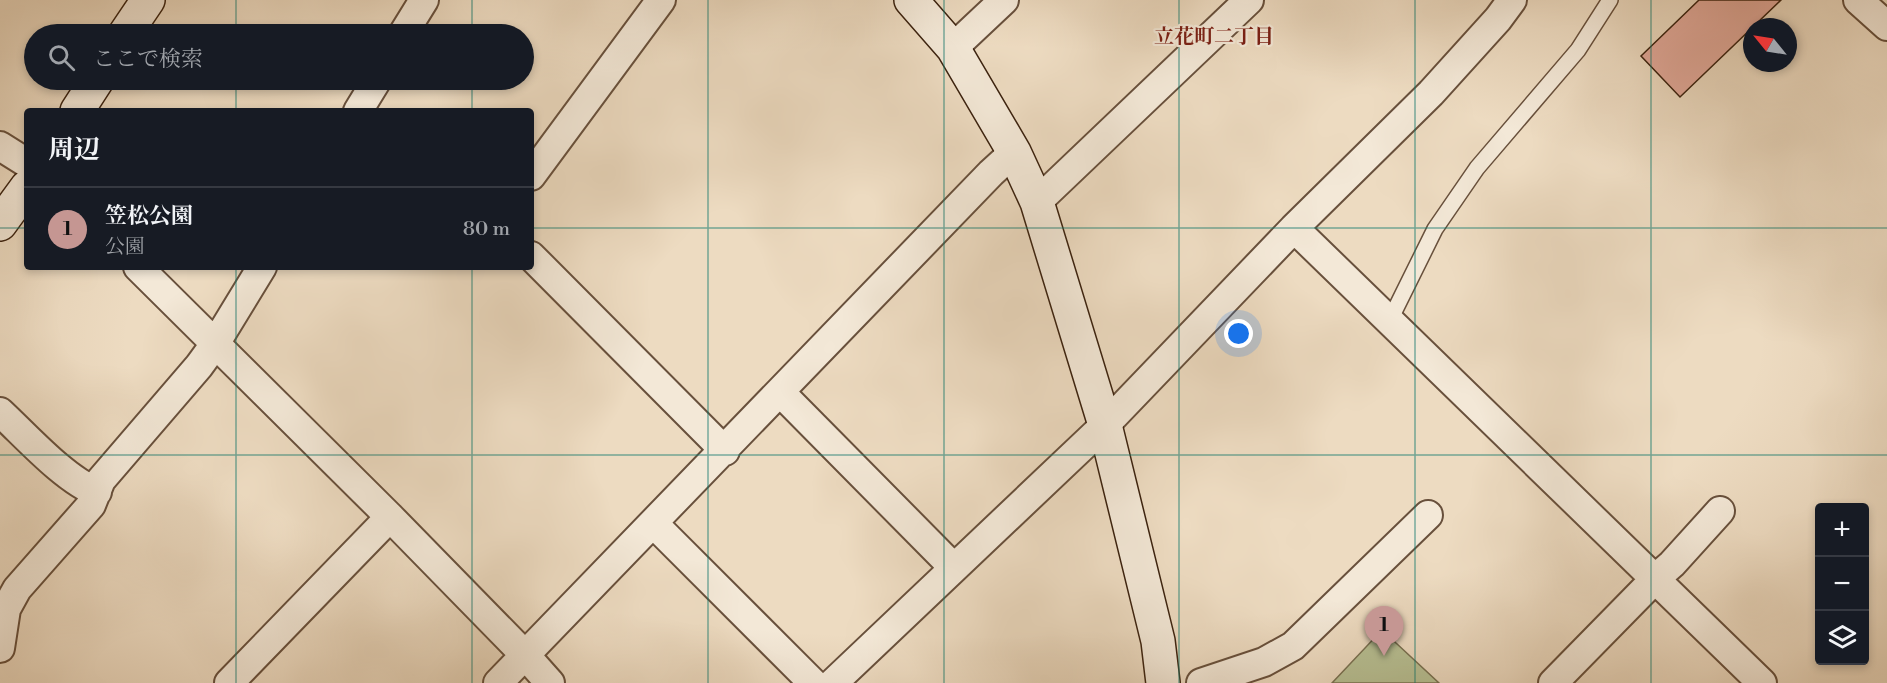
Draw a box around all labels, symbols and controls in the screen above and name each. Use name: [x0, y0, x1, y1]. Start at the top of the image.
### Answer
north arrow: [1743, 18, 1797, 72]
search box: [24, 24, 534, 90]
district label: 立花町二丁目: [1154, 25, 1274, 50]
icon: search: [45, 41, 78, 74]
text: ここで検索: [93, 46, 203, 73]
text: 周辺: [48, 134, 100, 166]
text: 笠松公園: [105, 203, 193, 230]
text: 1: [63, 217, 72, 242]
text: 80 m: [463, 217, 510, 242]
text: 公園: [105, 235, 145, 260]
your location: [1224, 319, 1253, 348]
map controls: [1815, 503, 1869, 665]
button: +: [1815, 503, 1869, 557]
button: −: [1815, 557, 1869, 611]
pin: 1: [1364, 606, 1404, 656]
button: layers: [1815, 611, 1869, 665]

